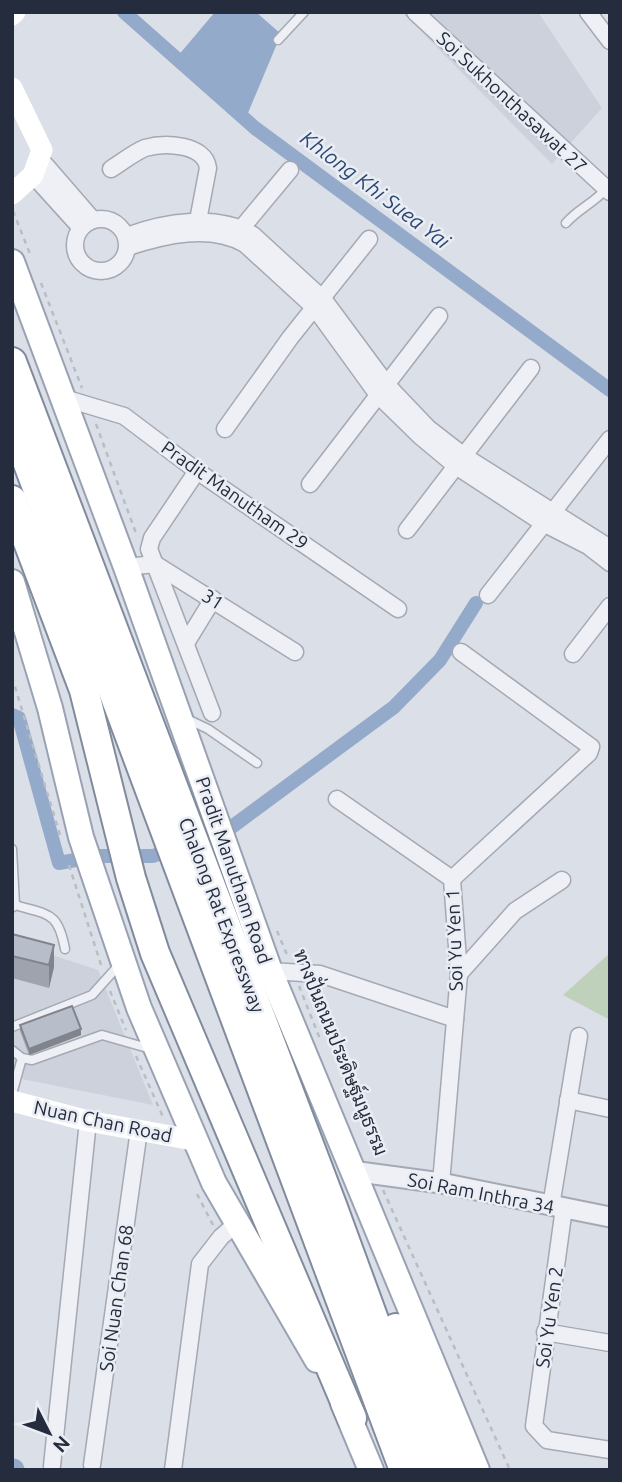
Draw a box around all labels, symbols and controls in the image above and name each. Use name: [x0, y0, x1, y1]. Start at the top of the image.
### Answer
street label: Soi Sukhonthasawat 27: [432, 27, 592, 177]
water label: Khlong Khi Suea Yai: [296, 125, 455, 253]
street label: Pradit Manutham 29: [157, 436, 313, 554]
street label: 31: [198, 584, 228, 614]
street label: Pradit Manutham Road: [192, 774, 276, 966]
street label: Chalong Rat Expressway: [175, 814, 269, 1016]
street label: Soi Yu Yen 1: [441, 888, 467, 992]
street label: ทางปั่นถนนประดิษฐ์มนูธรรม: [287, 944, 397, 1159]
street label: Nuan Chan Road: [32, 1096, 174, 1146]
street label: Soi Ram Inthra 34: [406, 1168, 556, 1218]
street label: Soi Nuan Chan 68: [95, 1223, 137, 1373]
street label: Soi Yu Yen 2: [531, 1265, 567, 1369]
north arrow: [14, 1398, 84, 1468]
text: N: [49, 1432, 75, 1457]

